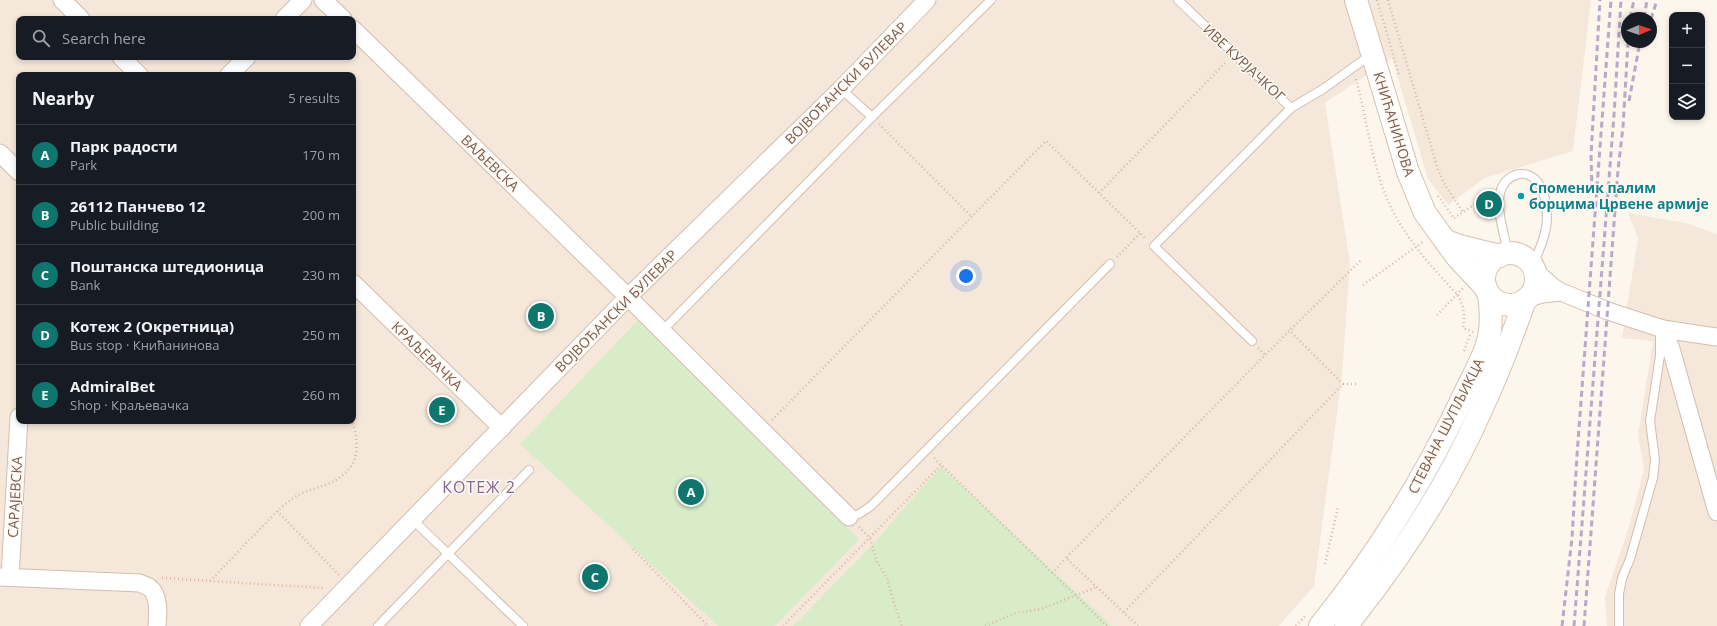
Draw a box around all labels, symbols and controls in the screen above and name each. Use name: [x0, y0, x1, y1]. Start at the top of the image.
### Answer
north arrow: [1621, 12, 1657, 48]
map controls: [1669, 12, 1705, 120]
button: +: [1669, 12, 1705, 48]
search box: [16, 16, 356, 60]
street label: ВОЈВОЂАНСКИ БУЛЕВАР: [780, 17, 911, 148]
street label: ИВЕ КУРЈАЧКОГ: [1199, 20, 1289, 106]
icon: search: [30, 27, 52, 49]
text: Search here: [62, 28, 146, 48]
button: −: [1669, 48, 1705, 84]
street label: КНИЋАНИНОВА: [1370, 69, 1419, 179]
button: layers: [1669, 84, 1705, 120]
text: Nearby: [32, 87, 94, 110]
text: 5 results: [288, 89, 340, 107]
street label: ВАЉЕВСКА: [457, 130, 524, 195]
text: Парк радости: [70, 136, 178, 156]
text: A: [41, 146, 49, 164]
text: 170 m: [302, 146, 340, 164]
text: Park: [70, 156, 97, 174]
place label: Споменик палим борцима Црвене армије: [1529, 178, 1709, 213]
pin: D: [1476, 189, 1502, 219]
marker: Споменик палим борцима Црвене армије: [1516, 191, 1526, 201]
text: 26112 Панчево 12: [70, 196, 205, 216]
text: B: [41, 206, 49, 224]
text: 200 m: [302, 206, 340, 224]
text: Public building: [70, 216, 159, 234]
street label: ВОЈВОЂАНСКИ БУЛЕВАР: [550, 245, 681, 376]
text: Поштанска штедионица: [70, 256, 264, 276]
text: C: [41, 266, 49, 284]
text: 230 m: [302, 266, 340, 284]
your location: [956, 266, 976, 286]
text: Bank: [70, 276, 100, 294]
pin: B: [528, 301, 554, 331]
text: Котеж 2 (Окретница): [70, 316, 234, 336]
street label: КРАЉЕВАЧКА: [388, 317, 467, 394]
text: D: [40, 326, 50, 344]
text: 250 m: [302, 326, 340, 344]
text: Bus stop · Книћанинова: [70, 336, 220, 354]
street label: СТЕВАНА ШУПЉИКЦА: [1403, 355, 1488, 497]
text: AdmiralBet: [70, 376, 155, 396]
text: E: [41, 386, 49, 404]
text: 260 m: [302, 386, 340, 404]
pin: E: [429, 395, 455, 425]
text: Shop · Краљевачка: [70, 396, 189, 414]
street label: САРАЈЕВСКА: [3, 456, 26, 538]
district label: КОТЕЖ 2: [442, 476, 516, 498]
pin: A: [678, 477, 704, 507]
pin: C: [582, 562, 608, 592]

